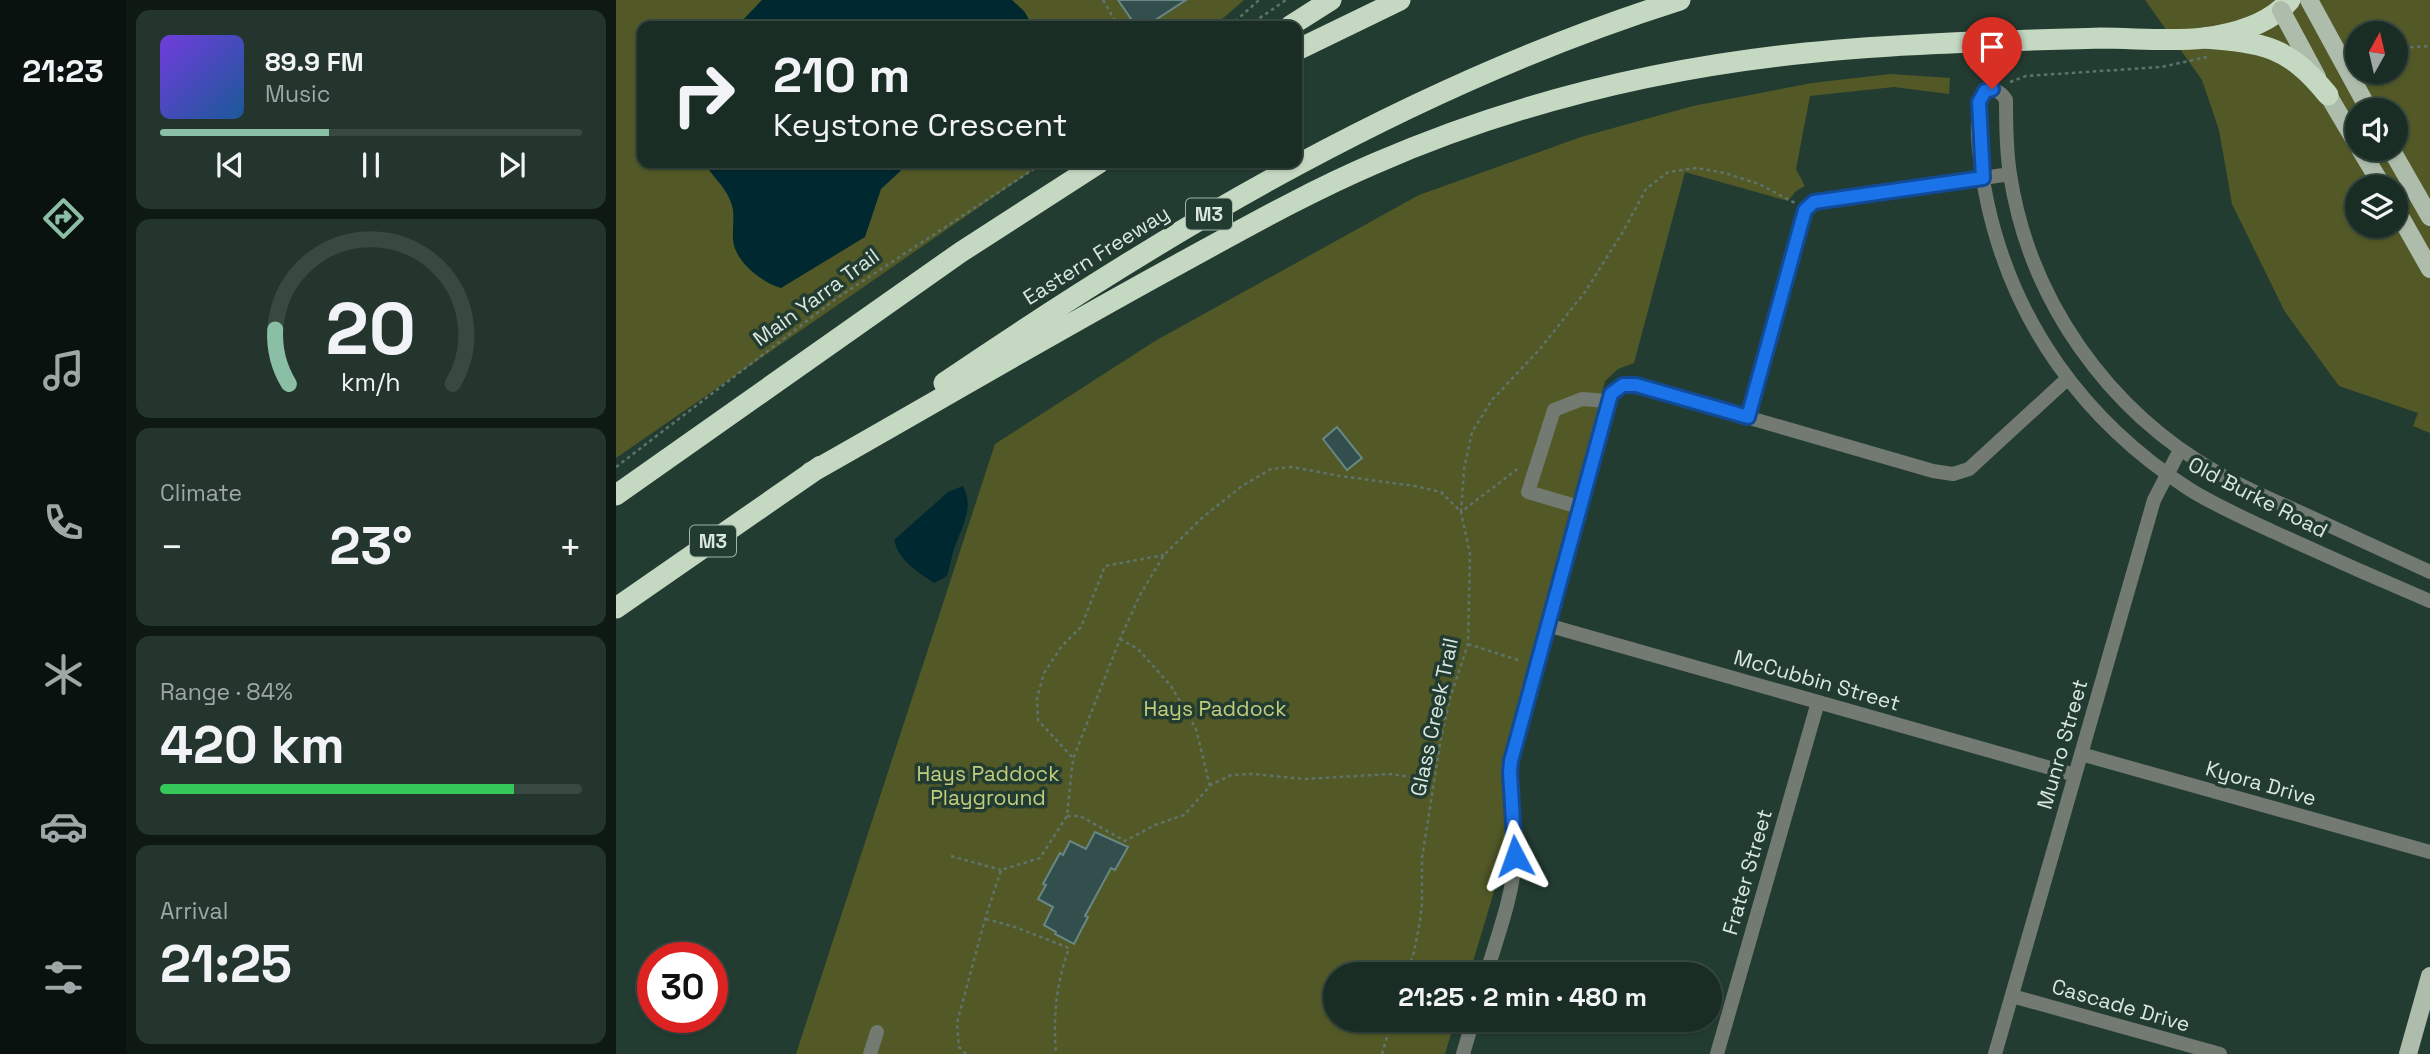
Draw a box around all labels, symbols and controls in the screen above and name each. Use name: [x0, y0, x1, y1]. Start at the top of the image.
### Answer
pin: [1962, 17, 2022, 89]
north arrow: [2345, 21, 2408, 84]
map controls: [2345, 21, 2408, 238]
icon: arrive: [1973, 28, 2011, 66]
text: 210 m: [773, 44, 910, 106]
text: 89.9 FM: [265, 45, 364, 79]
icon: right: [658, 49, 749, 140]
text: 21:23: [22, 51, 104, 91]
text: Music: [265, 79, 330, 109]
button: sound: [2345, 98, 2408, 161]
text: Keystone Crescent: [773, 105, 1067, 145]
icon: previous: [211, 146, 249, 184]
icon: pause: [352, 146, 390, 184]
icon: next: [493, 146, 531, 184]
button: layers: [2345, 175, 2408, 238]
icon: directions: [39, 194, 88, 243]
road number: M3: [1186, 198, 1232, 230]
street label: Eastern Freeway: [1018, 199, 1174, 311]
street label: Main Yarra Trail: [748, 242, 884, 352]
text: 20: [326, 283, 416, 376]
icon: music: [39, 346, 88, 395]
text: km/h: [341, 366, 401, 398]
street label: Old Burke Road: [2184, 450, 2332, 544]
text: Climate: [160, 478, 242, 508]
icon: phone: [39, 498, 88, 547]
text: 23°: [330, 513, 413, 579]
text: −: [160, 523, 184, 571]
text: +: [558, 523, 582, 571]
road number: M3: [690, 526, 736, 556]
street label: Glass Creek Trail: [1404, 635, 1464, 799]
street label: McCubbin Street: [1731, 643, 1903, 717]
icon: climate: [39, 650, 88, 699]
street label: Munro Street: [2031, 676, 2093, 812]
text: Range · 84%: [160, 677, 293, 707]
park label: Hays Paddock: [1144, 695, 1286, 722]
text: 420 km: [160, 712, 345, 778]
street label: Kyora Drive: [2203, 754, 2319, 812]
park label: Hays Paddock Playground: [917, 760, 1059, 811]
icon: car: [39, 802, 88, 851]
street label: Frater Street: [1716, 806, 1778, 938]
position arrow: [1478, 819, 1552, 893]
text: Arrival: [160, 896, 228, 926]
text: 21:25: [160, 931, 292, 997]
speed limit sign: 30: [637, 942, 728, 1033]
icon: filters: [39, 953, 88, 1002]
street label: Cascade Drive: [2049, 972, 2193, 1038]
text: 21:25 · 2 min · 480 m: [1398, 980, 1647, 1014]

